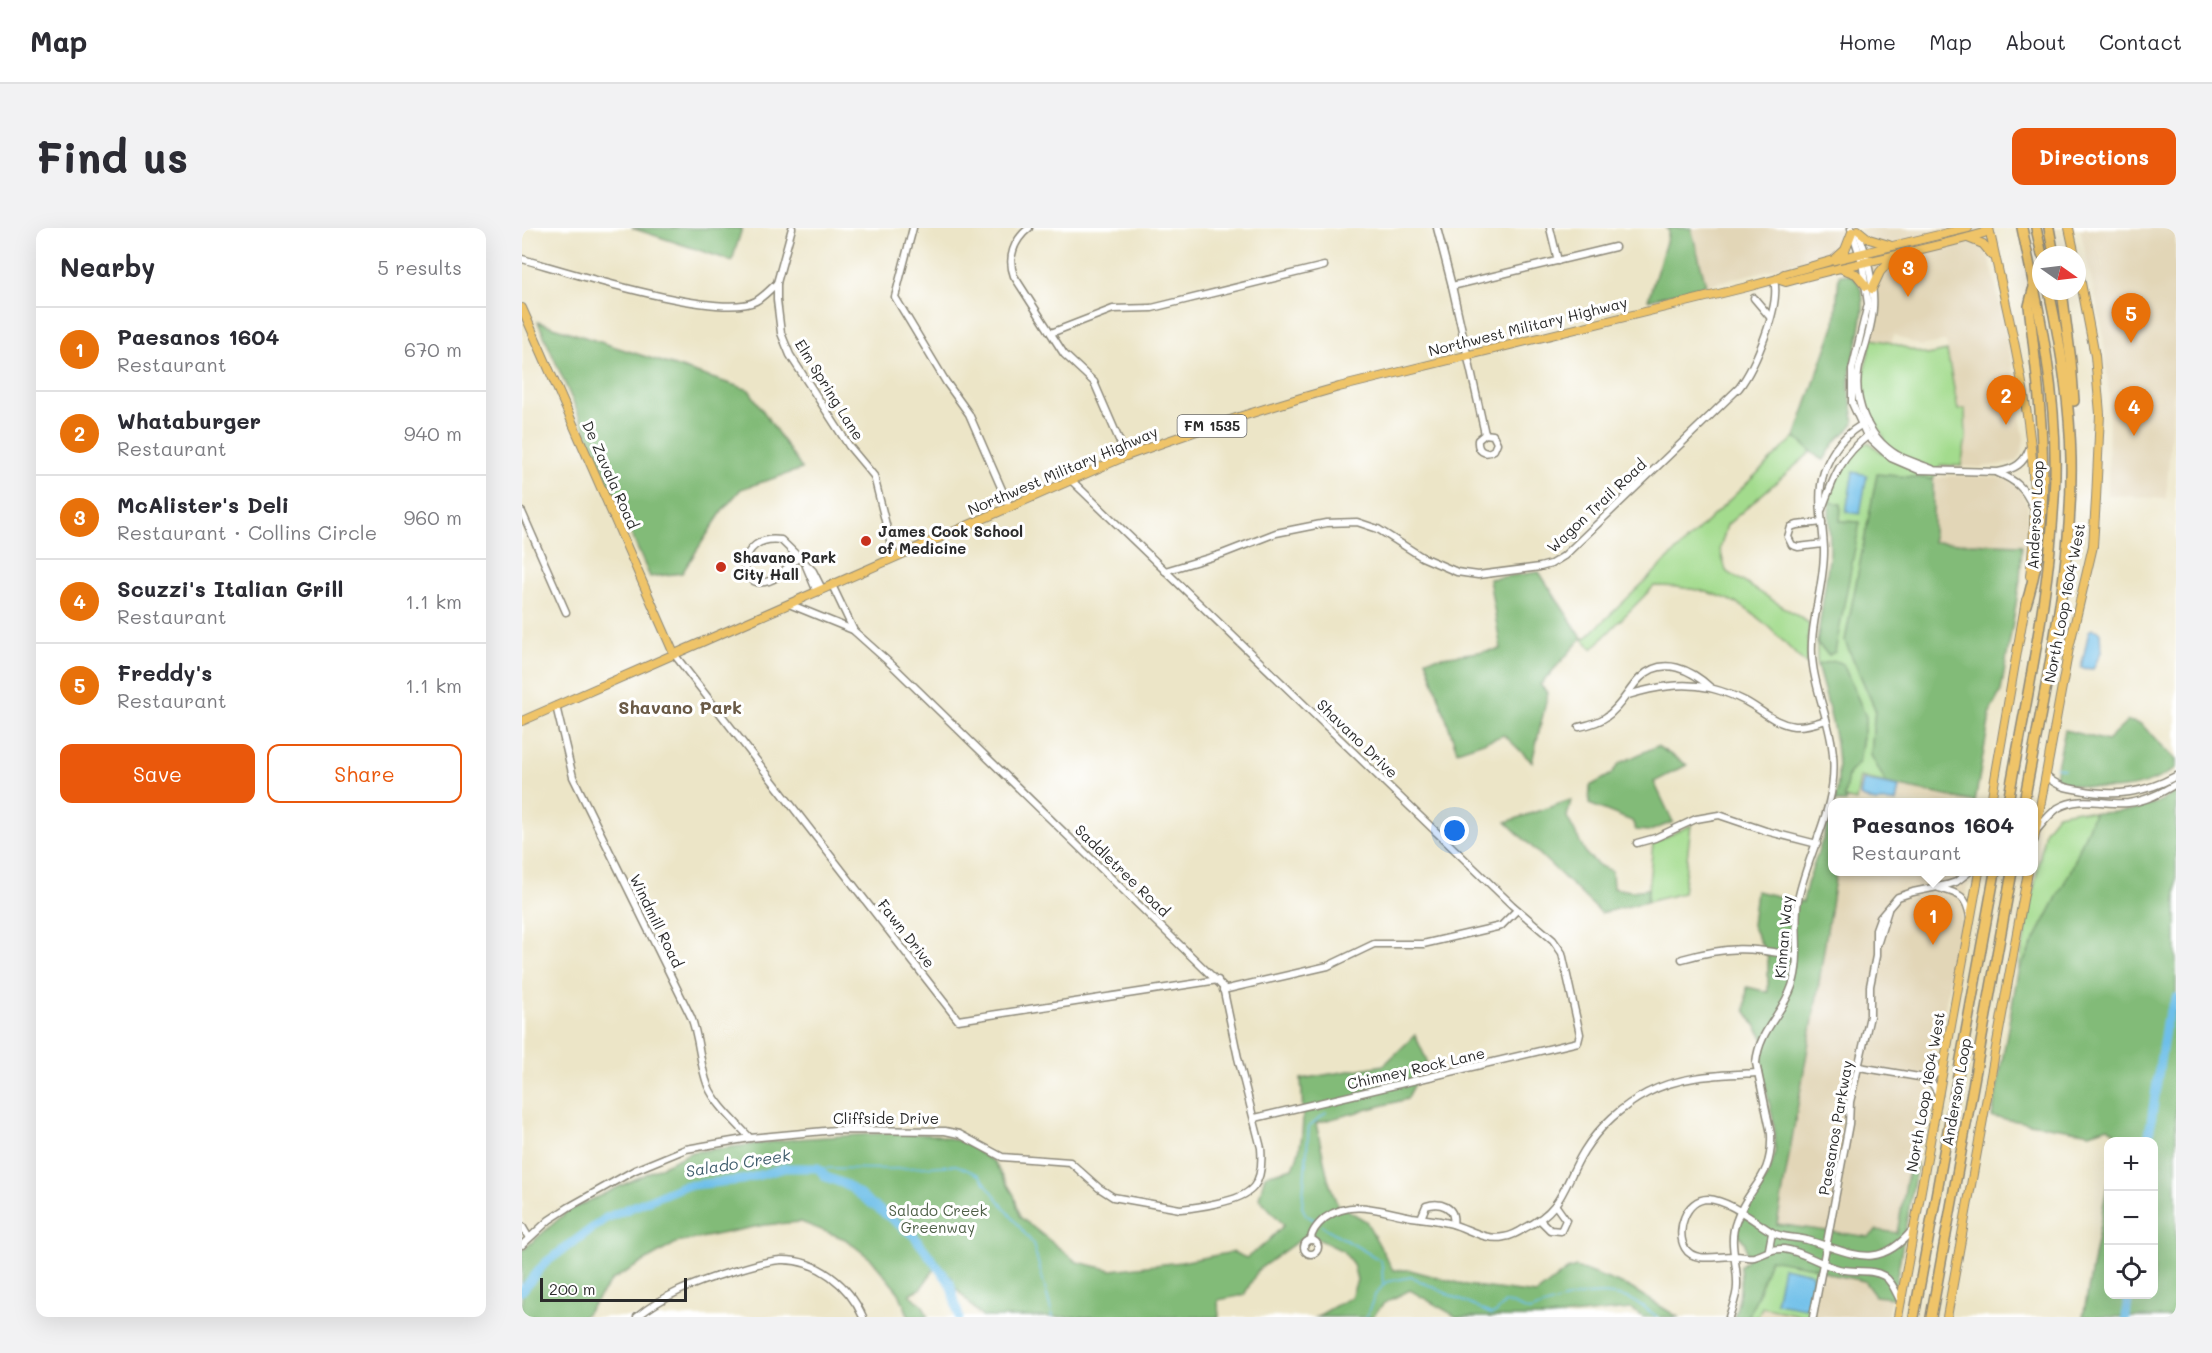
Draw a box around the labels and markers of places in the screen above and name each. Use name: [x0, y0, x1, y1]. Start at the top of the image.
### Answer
pin: 3: [1888, 248, 1928, 297]
pin: 5: [2112, 294, 2150, 343]
pin: 2: [1986, 376, 2026, 425]
pin: 4: [2114, 386, 2154, 436]
place label: James Cook School of Medicine: [878, 521, 1023, 558]
marker: James Cook School of Medicine: [859, 534, 873, 548]
place label: Shavano Park City Hall: [733, 547, 836, 584]
marker: Shavano Park City Hall: [714, 560, 728, 574]
pin: 1: [1914, 896, 1952, 945]

